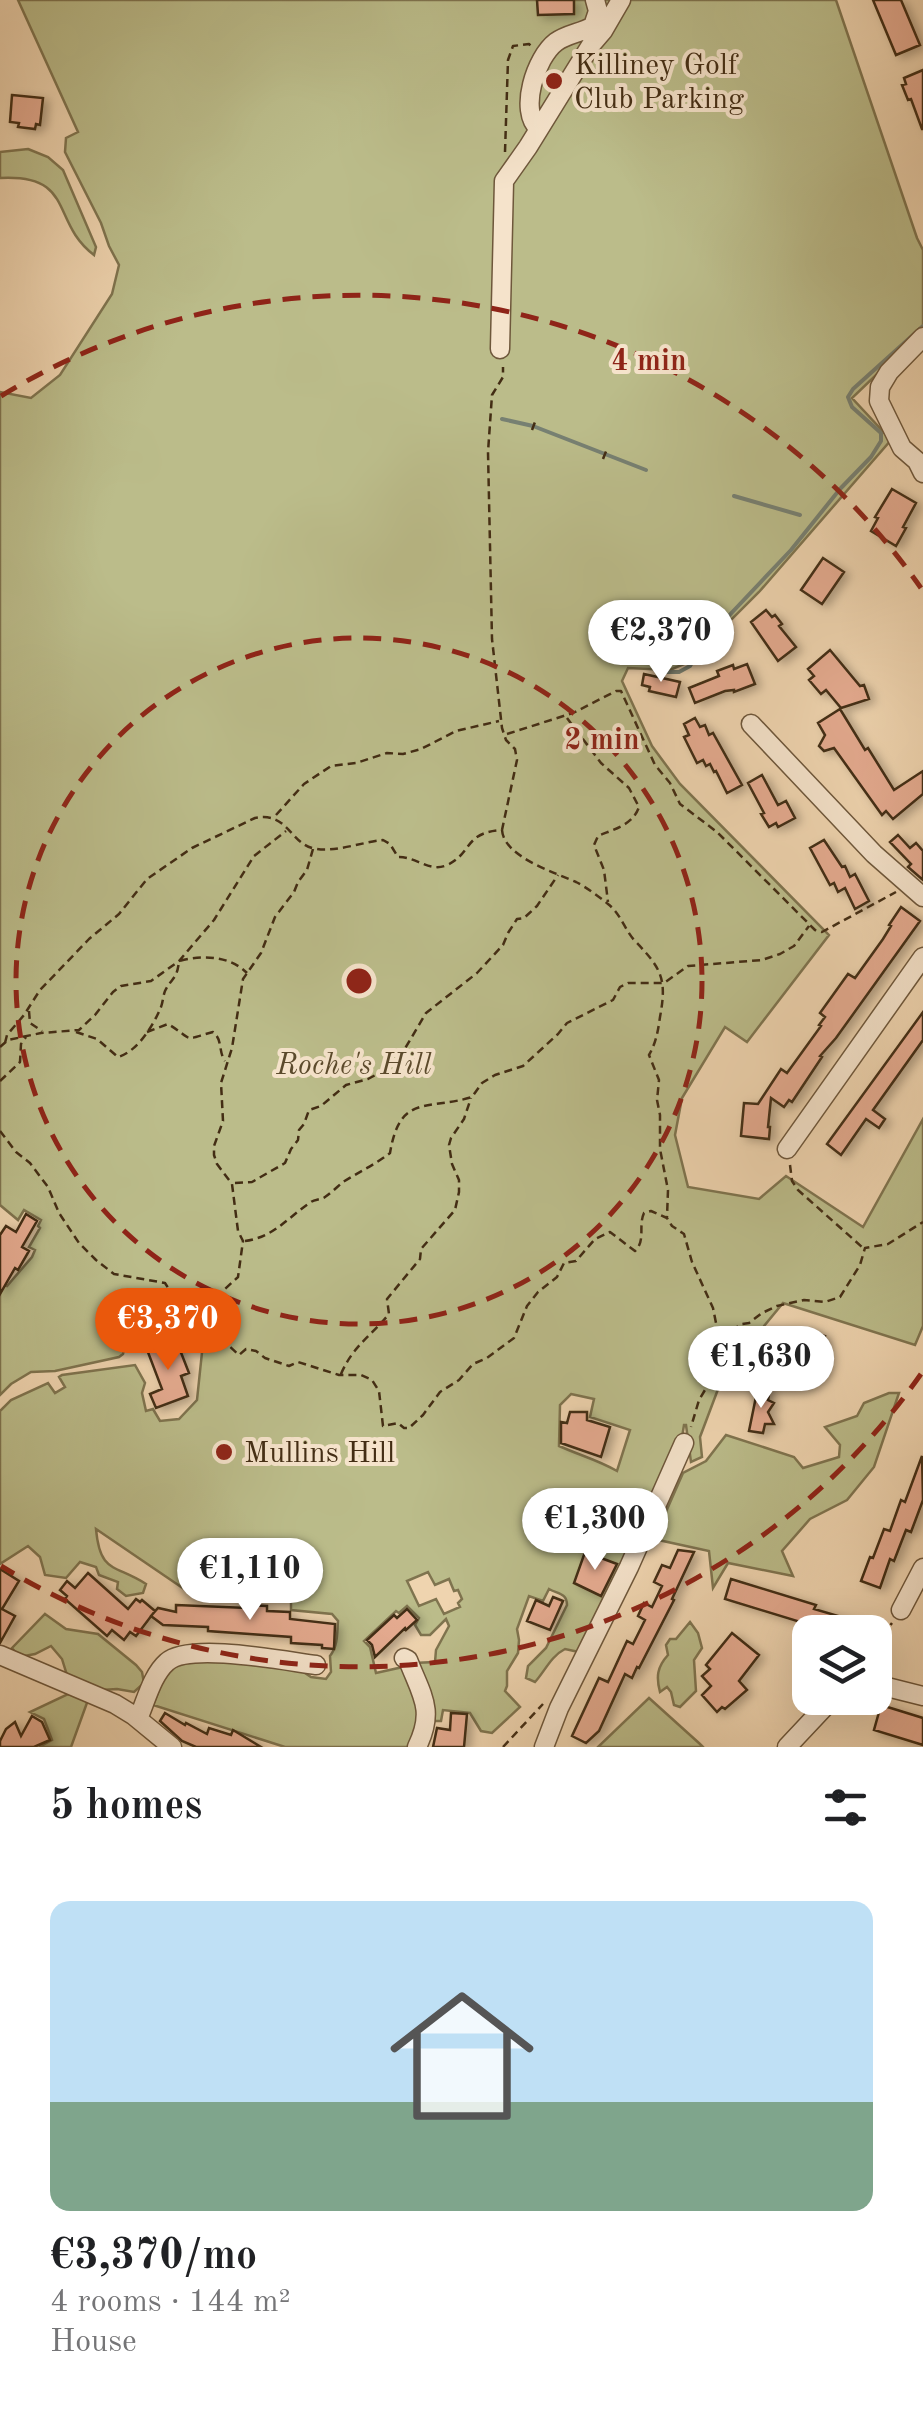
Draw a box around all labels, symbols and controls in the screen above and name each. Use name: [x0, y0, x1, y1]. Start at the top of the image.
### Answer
place label: Killiney Golf Club Parking: [574, 51, 744, 115]
marker: Killiney Golf Club Parking: [543, 70, 565, 92]
text: 4 min: [611, 347, 687, 377]
pin: €2,370: [580, 600, 742, 685]
text: €2,370: [610, 616, 712, 648]
text: 2 min: [564, 726, 640, 756]
centre of rings: [341, 963, 377, 999]
park label: Roche's Hill: [275, 1051, 432, 1081]
pin: €3,370: [87, 1288, 249, 1373]
text: €3,370: [117, 1304, 219, 1336]
pin: €1,630: [680, 1326, 842, 1411]
text: €1,630: [710, 1342, 812, 1374]
place label: Mullins Hill: [244, 1439, 395, 1469]
marker: Mullins Hill: [213, 1441, 235, 1463]
pin: €1,300: [514, 1488, 676, 1573]
text: €1,300: [544, 1504, 646, 1536]
pin: €1,110: [169, 1538, 331, 1623]
text: €1,110: [199, 1554, 301, 1586]
map controls: [792, 1615, 892, 1715]
button: layers: [792, 1615, 892, 1715]
icon: filters: [818, 1780, 873, 1835]
text: 5 homes: [50, 1786, 202, 1828]
icon: home: [372, 1966, 552, 2146]
text: €3,370/mo: [50, 2236, 257, 2278]
text: 4 rooms · 144 m²: [50, 2287, 291, 2319]
text: House: [50, 2327, 137, 2359]

